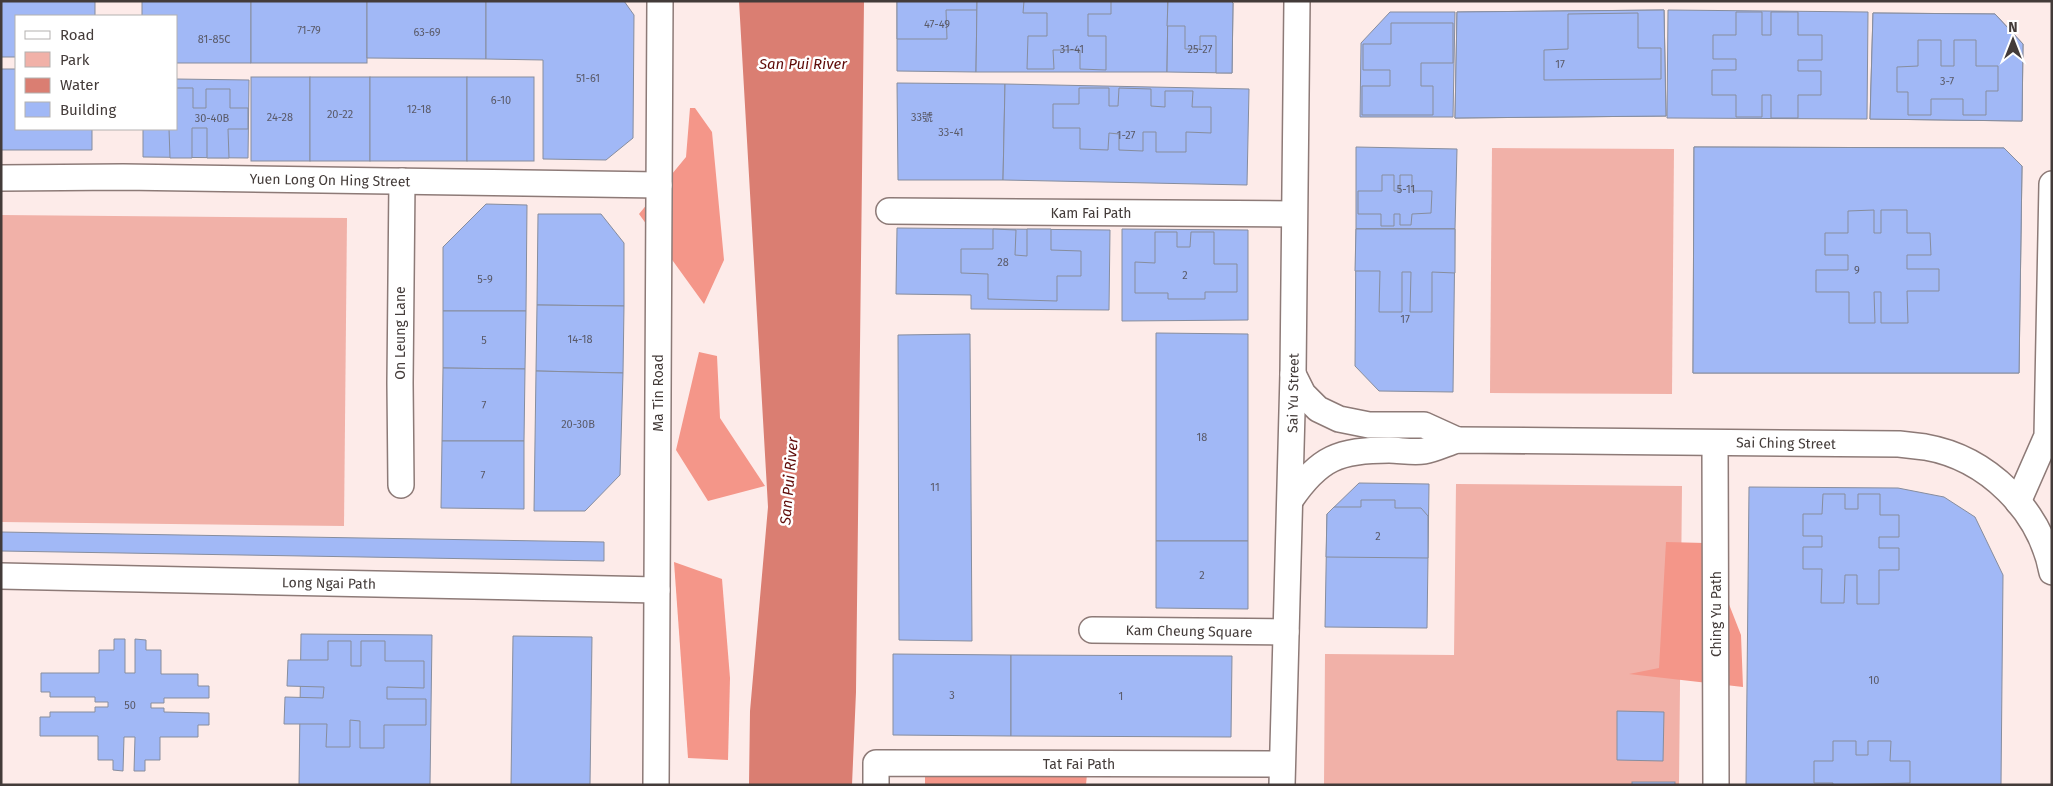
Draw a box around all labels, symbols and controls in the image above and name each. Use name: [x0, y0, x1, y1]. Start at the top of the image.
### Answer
legend: [15, 15, 178, 130]
north arrow: [1988, 15, 2038, 65]
house number: 47-49: [924, 18, 950, 31]
text: N: [2008, 19, 2018, 36]
house number: 71-79: [297, 24, 321, 37]
text: Road: [60, 26, 95, 44]
house number: 63-69: [413, 26, 441, 39]
house number: 81-85C: [198, 33, 230, 46]
house number: 31-41: [1060, 43, 1084, 56]
house number: 25-27: [1188, 43, 1213, 56]
text: Park: [60, 51, 90, 69]
water label: San Pui River: [758, 55, 848, 73]
house number: 17: [1555, 58, 1565, 71]
house number: 51-61: [576, 72, 600, 85]
house number: 3-7: [1940, 75, 1954, 88]
text: Water: [60, 76, 99, 94]
house number: 6-10: [491, 94, 511, 107]
text: Building: [60, 101, 116, 119]
house number: 12-18: [407, 103, 431, 116]
house number: 20-22: [327, 108, 353, 121]
house number: 24-28: [267, 111, 293, 124]
house number: 33號: [911, 111, 933, 124]
house number: 30-40B: [195, 112, 230, 125]
house number: 33-41: [938, 126, 964, 139]
house number: 1-27: [1117, 129, 1135, 142]
street label: Yuen Long On Hing Street: [249, 171, 412, 190]
house number: 5-11: [1397, 183, 1415, 196]
street label: Kam Fai Path: [1050, 205, 1132, 222]
house number: 28: [997, 256, 1009, 269]
house number: 9: [1854, 264, 1860, 277]
house number: 2: [1182, 269, 1188, 282]
house number: 5-9: [477, 273, 493, 286]
street label: On Leung Lane: [392, 286, 409, 380]
house number: 17: [1400, 313, 1410, 326]
house number: 14-18: [567, 333, 593, 346]
house number: 5: [481, 334, 487, 347]
street label: Sai Yu Street: [1284, 352, 1303, 433]
street label: Ma Tin Road: [650, 354, 667, 432]
house number: 7: [482, 399, 487, 412]
house number: 20-30B: [561, 418, 595, 431]
house number: 18: [1197, 431, 1207, 444]
street label: Sai Ching Street: [1736, 434, 1837, 453]
water label: San Pui River: [776, 435, 802, 527]
house number: 7: [481, 469, 486, 482]
house number: 11: [930, 481, 940, 494]
house number: 2: [1375, 530, 1381, 543]
house number: 2: [1199, 569, 1205, 582]
street label: Ching Yu Path: [1708, 571, 1725, 657]
street label: Long Ngai Path: [282, 574, 376, 593]
street label: Kam Cheung Square: [1125, 622, 1252, 641]
house number: 10: [1869, 674, 1879, 687]
house number: 3: [949, 689, 955, 702]
house number: 1: [1119, 690, 1123, 703]
house number: 50: [124, 699, 136, 712]
street label: Tat Fai Path: [1043, 756, 1115, 773]

